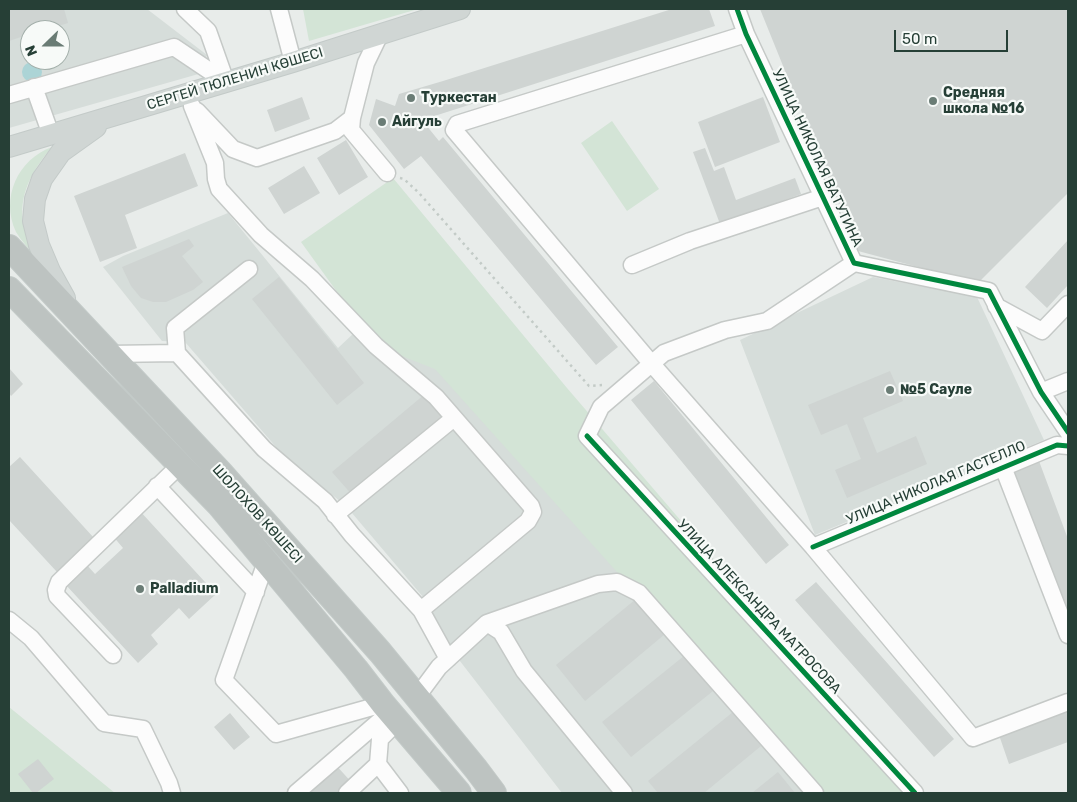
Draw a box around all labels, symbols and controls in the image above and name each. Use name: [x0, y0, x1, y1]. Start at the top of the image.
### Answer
north arrow: [20, 20, 70, 70]
scale bar: [897, 20, 1011, 52]
text: 50 m: [902, 30, 937, 48]
text: N: [22, 43, 41, 58]
street label: СЕРГЕЙ ТЮЛЕНИН КӨШЕСІ: [145, 44, 325, 114]
street label: УЛИЦА НИКОЛАЯ ВАТУТИНА: [768, 66, 866, 250]
place label: Средняя школа №16: [943, 85, 1024, 118]
place label: Туркестан: [421, 90, 497, 106]
marker: Туркестан: [405, 92, 417, 104]
marker: Средняя школа №16: [927, 95, 939, 107]
place label: Айгуль: [392, 114, 442, 130]
marker: Айгуль: [376, 116, 388, 128]
place label: №5 Сауле: [900, 382, 972, 398]
marker: №5 Сауле: [884, 384, 896, 396]
street label: УЛИЦА НИКОЛАЯ ГАСТЕЛЛО: [844, 438, 1028, 528]
street label: ШОЛОХОВ КӨШЕСІ: [208, 461, 306, 567]
street label: УЛИЦА АЛЕКСАНДРА МАТРОСОВА: [674, 516, 844, 698]
place label: Palladium: [150, 581, 218, 597]
marker: Palladium: [134, 583, 146, 595]

